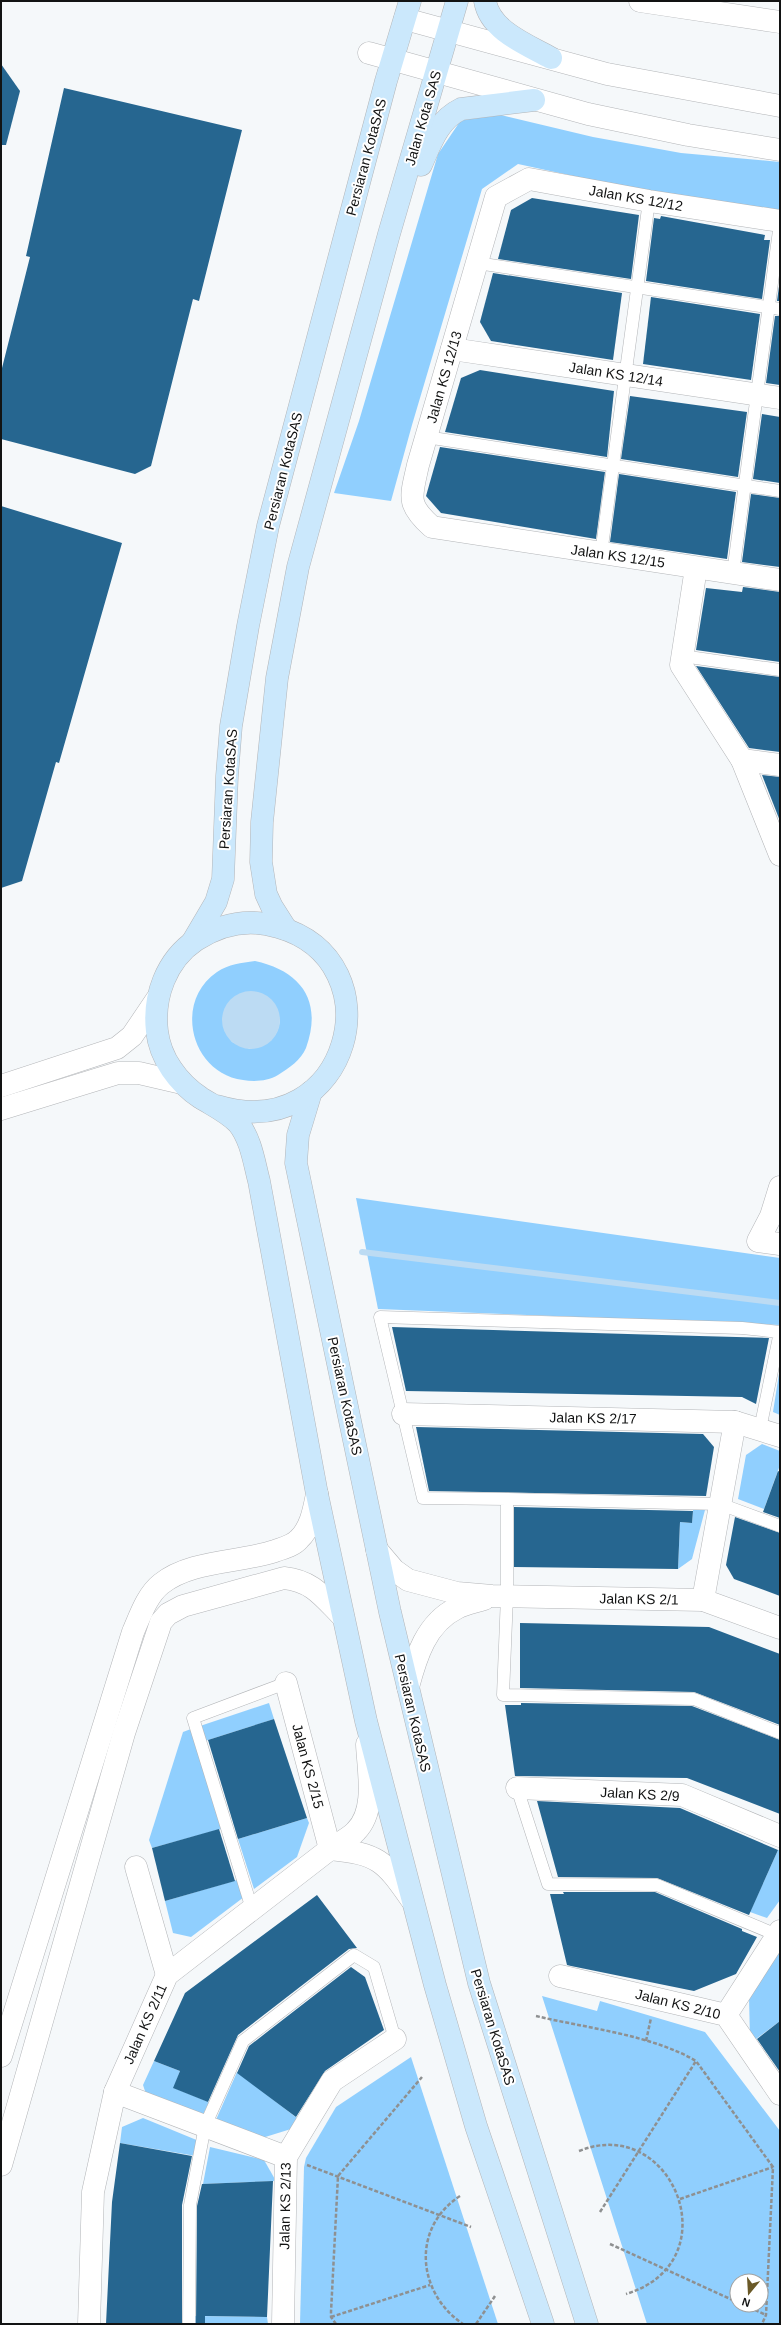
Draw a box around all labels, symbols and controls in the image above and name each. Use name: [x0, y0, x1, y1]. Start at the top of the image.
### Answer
street label: Jalan Kota SAS: [402, 69, 444, 167]
street label: Persiaran KotaSAS: [343, 97, 389, 217]
street label: Jalan KS 12/12: [588, 182, 684, 214]
street label: Jalan KS 12/13: [423, 329, 465, 425]
street label: Jalan KS 12/14: [568, 359, 664, 389]
street label: Persiaran KotaSAS: [261, 411, 305, 531]
street label: Jalan KS 12/15: [570, 541, 666, 571]
street label: Persiaran KotaSAS: [216, 728, 240, 850]
street label: Persiaran KotaSAS: [325, 1335, 365, 1457]
street label: Jalan KS 2/17: [549, 1409, 637, 1427]
street label: Jalan KS 2/1: [599, 1590, 679, 1608]
street label: Persiaran KotaSAS: [392, 1652, 434, 1774]
street label: Jalan KS 2/15: [289, 1722, 327, 1810]
street label: Jalan KS 2/9: [600, 1784, 680, 1804]
street label: Persiaran KotaSAS: [468, 1967, 518, 2087]
street label: Jalan KS 2/11: [120, 1981, 170, 2067]
street label: Jalan KS 2/10: [634, 1986, 722, 2022]
street label: Jalan KS 2/13: [276, 2162, 294, 2250]
north arrow: [729, 2273, 769, 2313]
text: N: [740, 2296, 752, 2309]

